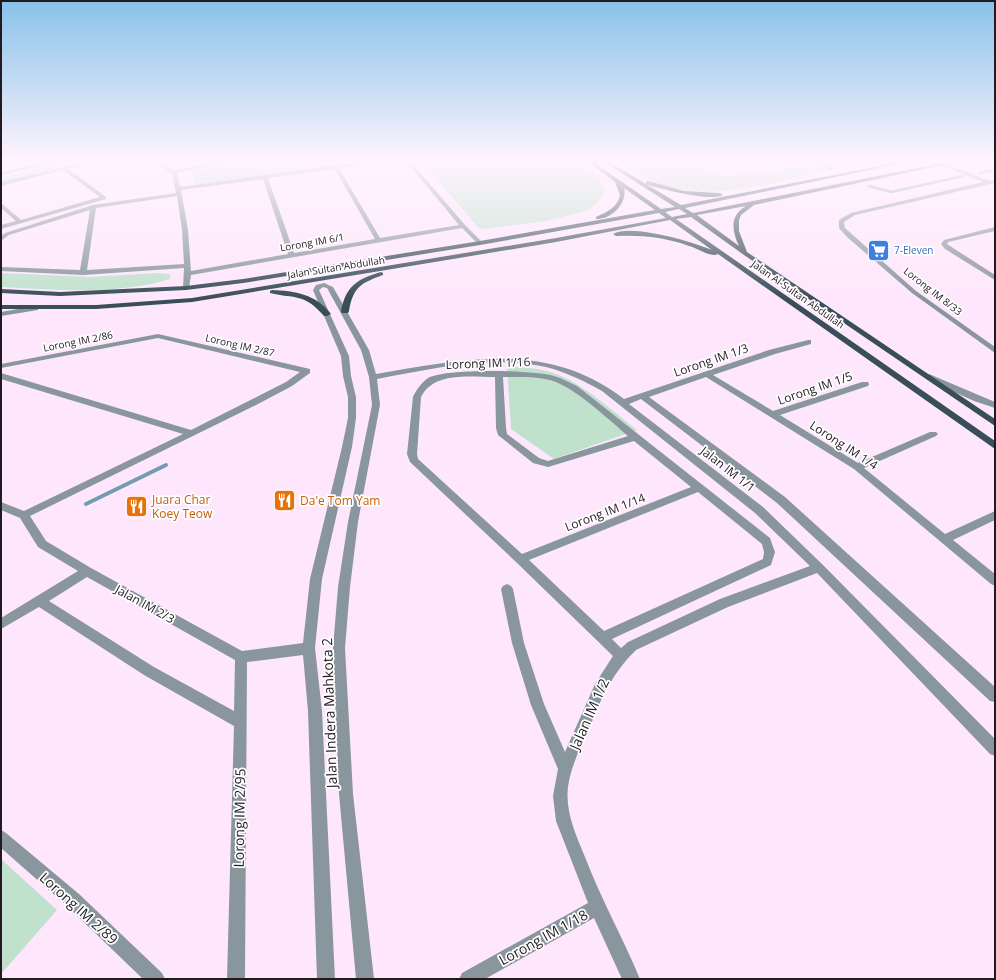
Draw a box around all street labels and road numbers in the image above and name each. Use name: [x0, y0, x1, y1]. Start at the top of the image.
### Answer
street label: Lorong IM 6/1: [279, 229, 345, 255]
street label: Jalan Sultan Abdullah: [285, 252, 386, 282]
street label: Jalan Al-Sultan Abdullah: [748, 256, 847, 331]
street label: Lorong IM 8/33: [901, 264, 965, 318]
street label: Lorong IM 2/86: [42, 327, 114, 355]
street label: Lorong IM 2/87: [204, 330, 276, 360]
street label: Lorong IM 1/3: [671, 339, 751, 381]
street label: Lorong IM 1/16: [445, 353, 531, 373]
street label: Lorong IM 1/5: [775, 367, 855, 409]
street label: Lorong IM 1/4: [807, 417, 881, 473]
street label: Jalan IM 1/1: [696, 442, 759, 496]
street label: Lorong IM 1/14: [562, 489, 648, 535]
street label: Jalan IM 2/3: [111, 580, 178, 627]
street label: Jalan Indera Mahkota 2: [317, 638, 341, 790]
street label: Jalan IM 1/2: [564, 675, 613, 755]
street label: Lorong IM 2/95: [229, 768, 249, 868]
street label: Lorong IM 2/89: [36, 868, 122, 948]
street label: Lorong IM 1/18: [495, 905, 591, 969]

